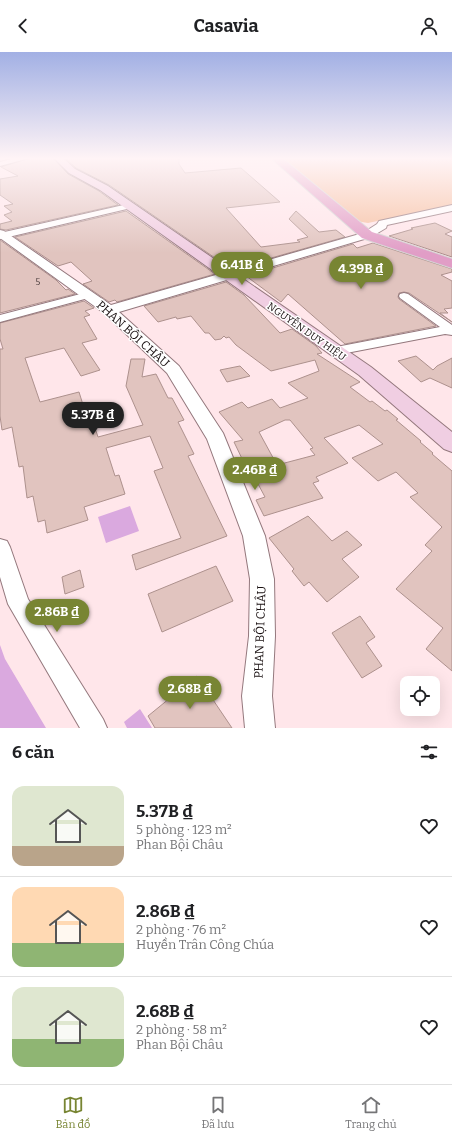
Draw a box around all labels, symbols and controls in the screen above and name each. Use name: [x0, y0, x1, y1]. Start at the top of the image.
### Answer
icon: back: [12, 15, 34, 37]
text: Casavia: [193, 15, 259, 37]
icon: person: [418, 15, 440, 37]
pin: 6.41B ₫: [205, 252, 279, 286]
pin: 4.39B ₫: [324, 256, 398, 290]
text: 6.41B ₫: [220, 257, 264, 272]
text: 4.39B ₫: [338, 261, 384, 276]
house number: 5: [36, 277, 41, 287]
street label: PHAN BỘI CHÂU: [94, 296, 174, 370]
street label: NGUYỄN DUY HIỆU: [265, 299, 350, 364]
pin: 5.37B ₫: [56, 402, 130, 436]
text: 5.37B ₫: [71, 407, 115, 422]
pin: 2.46B ₫: [218, 457, 292, 491]
text: 2.46B ₫: [232, 462, 278, 477]
street label: PHAN BỘI CHÂU: [249, 585, 269, 679]
pin: 2.86B ₫: [20, 599, 94, 633]
text: 2.86B ₫: [34, 604, 80, 619]
pin: 2.68B ₫: [153, 676, 227, 710]
map controls: [400, 676, 440, 716]
button: locate: [400, 676, 440, 716]
text: 2.68B ₫: [168, 681, 212, 696]
icon: filters: [418, 741, 440, 763]
text: 6 căn: [12, 742, 54, 763]
text: 5.37B ₫: [136, 801, 194, 822]
icon: home: [44, 802, 92, 850]
icon: heart: [418, 815, 440, 837]
text: 5 phòng · 123 m²: [136, 822, 232, 837]
text: Phan Bội Châu: [136, 837, 223, 852]
text: 2.86B ₫: [136, 901, 196, 922]
icon: home: [44, 903, 92, 951]
icon: heart: [418, 916, 440, 938]
text: 2 phòng · 76 m²: [136, 922, 226, 937]
text: Huyền Trân Công Chúa: [136, 937, 274, 952]
text: 2.68B ₫: [136, 1001, 195, 1022]
icon: home: [44, 1003, 92, 1051]
icon: heart: [418, 1016, 440, 1038]
text: 2 phòng · 58 m²: [136, 1022, 227, 1037]
text: Phan Bội Châu: [136, 1037, 223, 1052]
tab: Bản đồ: [56, 1094, 90, 1131]
tab: Đã lưu: [201, 1094, 234, 1131]
tab: Trang chủ: [345, 1094, 396, 1131]

